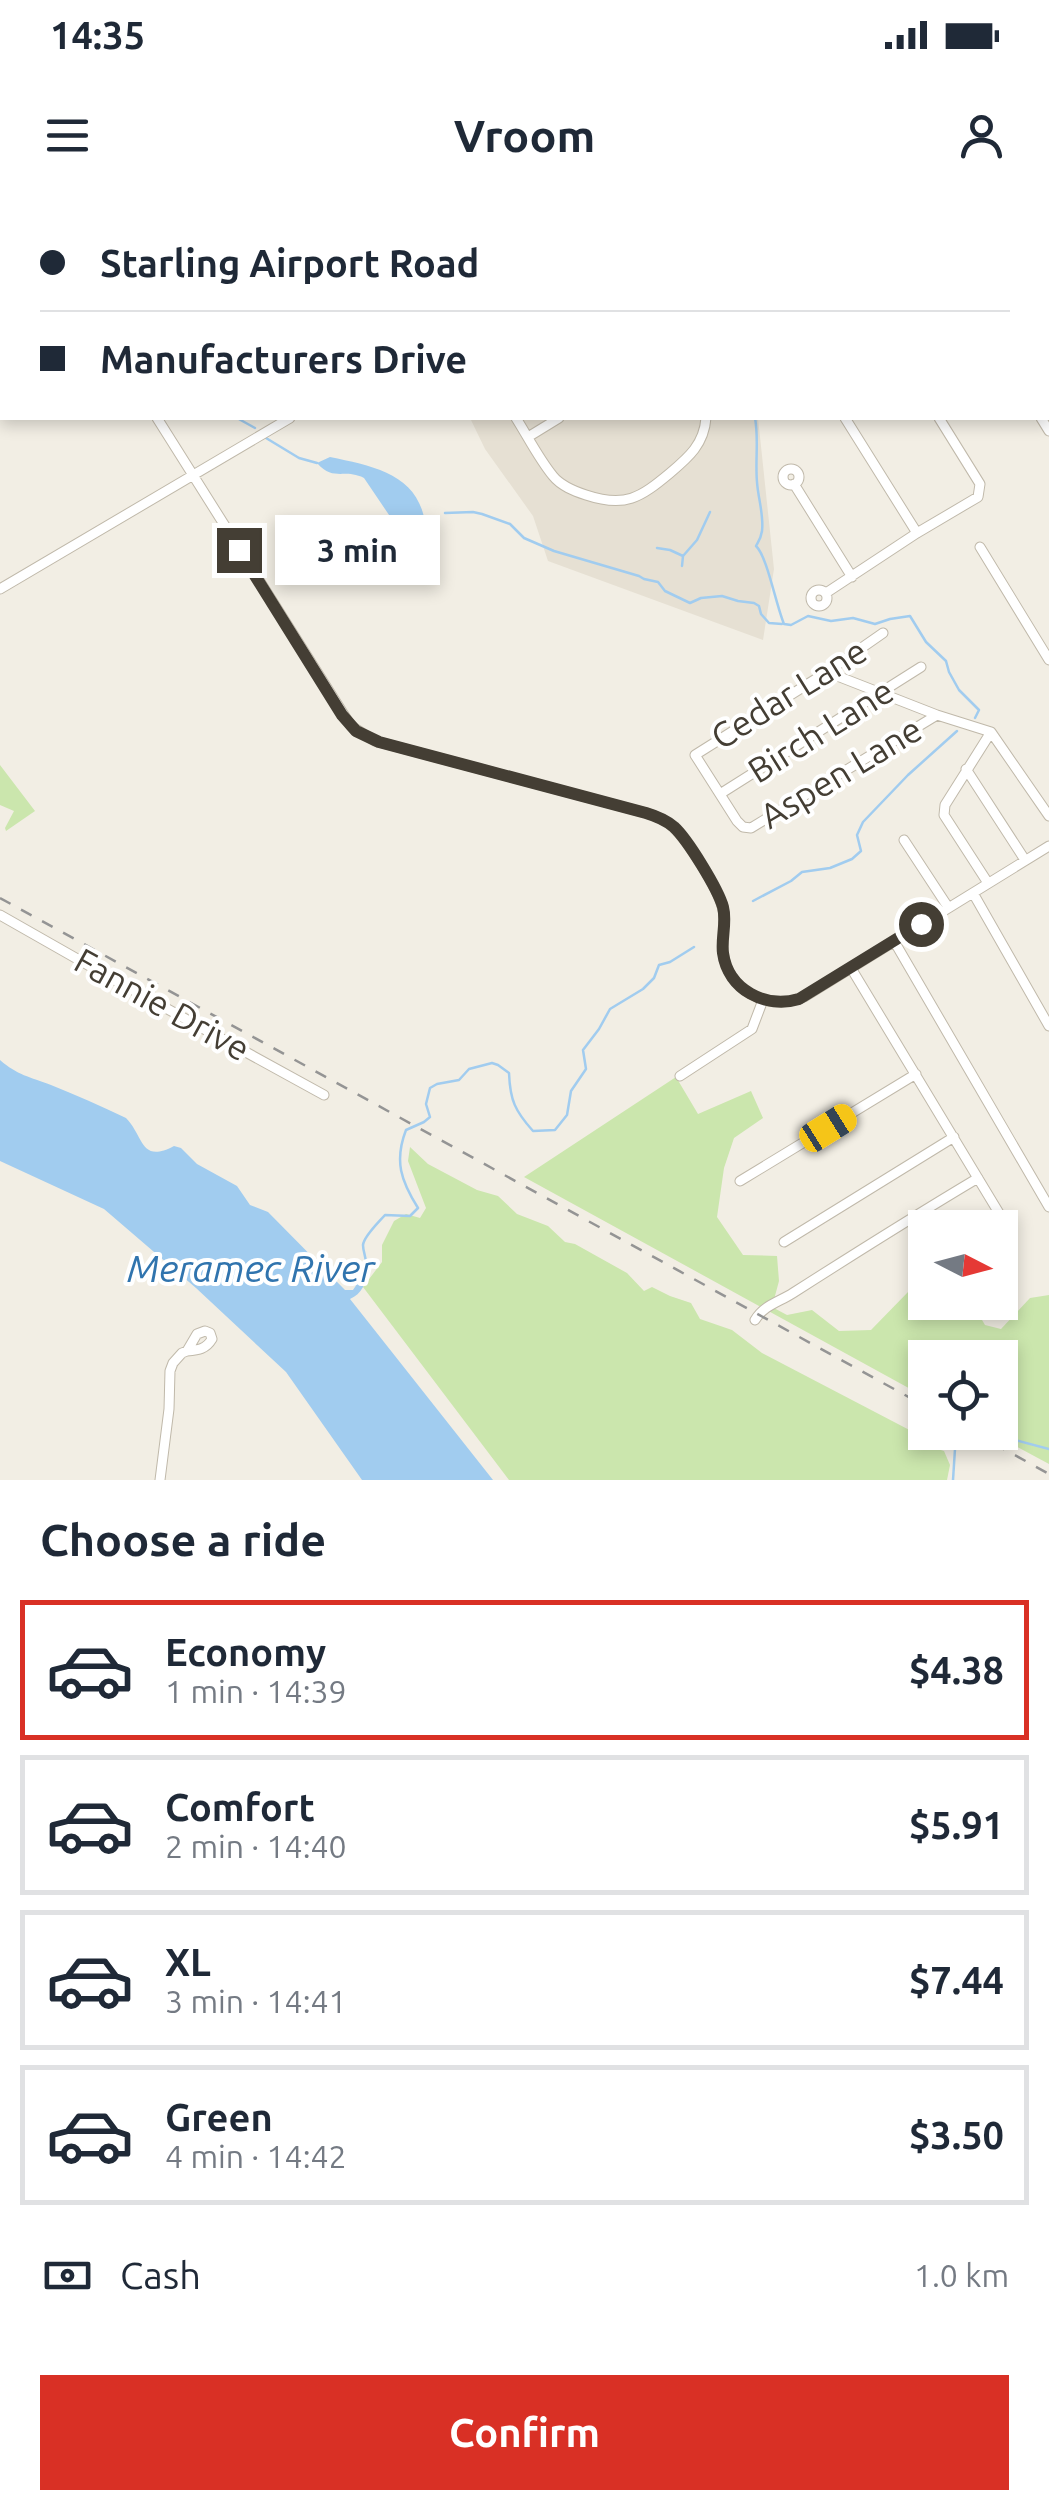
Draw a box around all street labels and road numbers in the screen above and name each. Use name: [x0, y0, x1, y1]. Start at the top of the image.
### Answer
street label: Cedar Lane: [703, 630, 874, 757]
street label: Birch Lane: [741, 670, 900, 790]
street label: Aspen Lane: [752, 708, 929, 836]
street label: Fannie Drive: [68, 940, 257, 1069]

